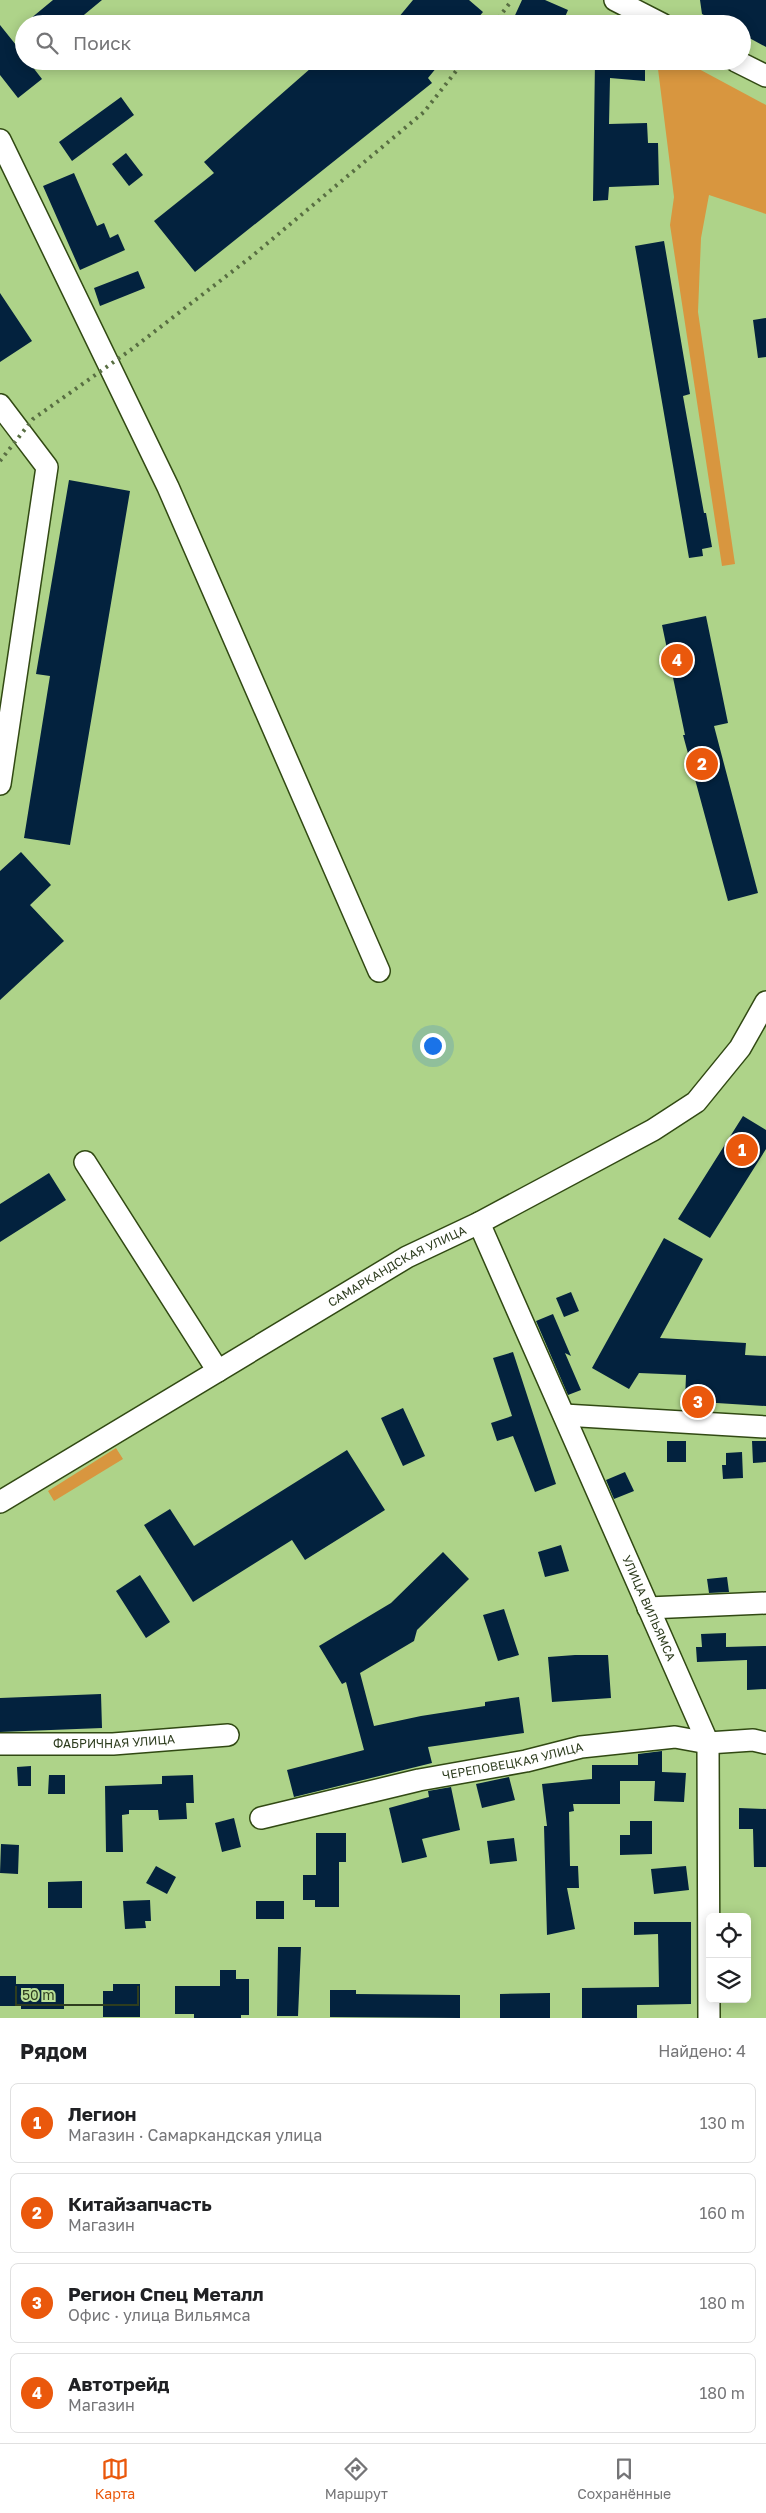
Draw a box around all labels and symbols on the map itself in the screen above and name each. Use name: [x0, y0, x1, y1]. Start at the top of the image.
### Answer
pin: 4: [661, 641, 693, 679]
pin: 2: [686, 745, 718, 783]
your location: [420, 1033, 446, 1059]
pin: 1: [726, 1131, 758, 1169]
street label: САМАРКАНДСКАЯ УЛИЦА: [325, 1222, 468, 1310]
pin: 3: [682, 1383, 714, 1421]
street label: УЛИЦА ВИЛЬЯМСА: [619, 1553, 679, 1663]
street label: ФАБРИЧНАЯ УЛИЦА: [53, 1731, 175, 1751]
street label: ЧЕРЕПОВЕЦКАЯ УЛИЦА: [441, 1739, 585, 1783]
scale bar: [15, 1983, 139, 2006]

